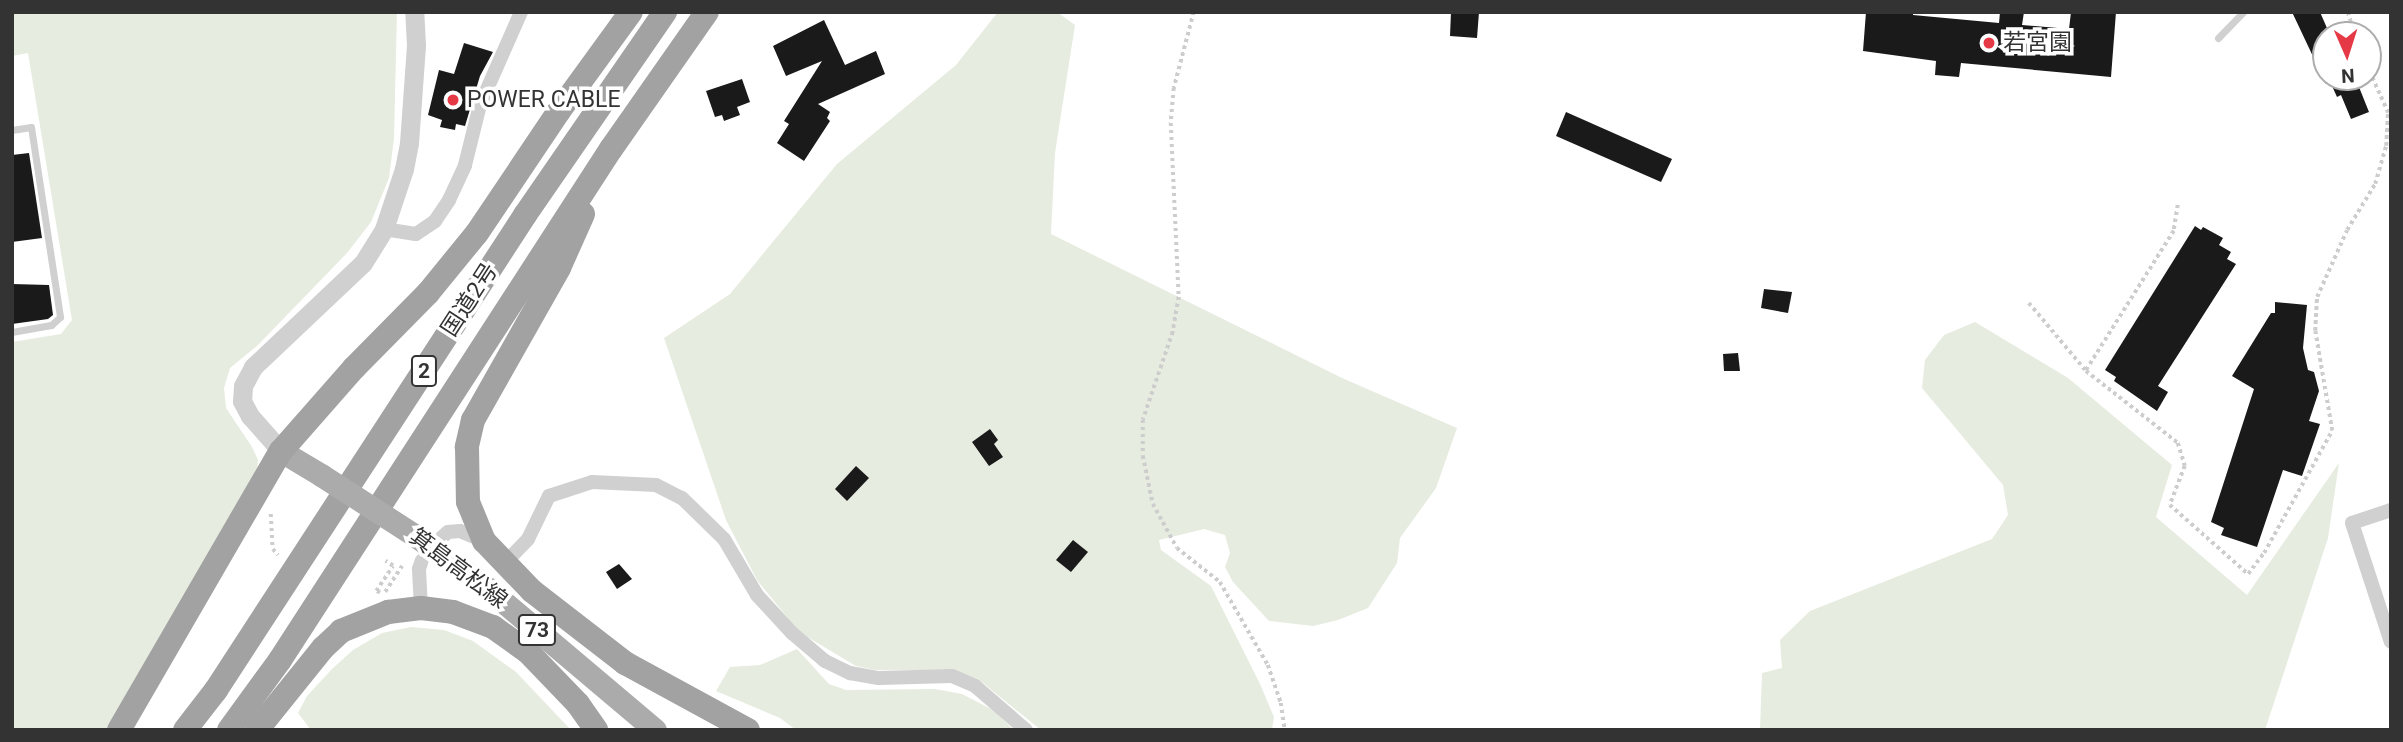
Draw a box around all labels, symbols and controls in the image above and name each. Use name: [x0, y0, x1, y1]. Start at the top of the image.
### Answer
north arrow: [2312, 21, 2382, 91]
place label: 若宮園: [2003, 29, 2072, 57]
marker: 若宮園: [1981, 35, 1997, 51]
text: N: [2341, 64, 2355, 87]
place label: POWER CABLE: [467, 86, 620, 114]
marker: POWER CABLE: [445, 92, 461, 108]
street label: 国道2号: [436, 258, 504, 342]
road number: 2: [410, 354, 438, 388]
street label: 箕島高松線: [404, 523, 512, 615]
road number: 73: [518, 612, 556, 648]

